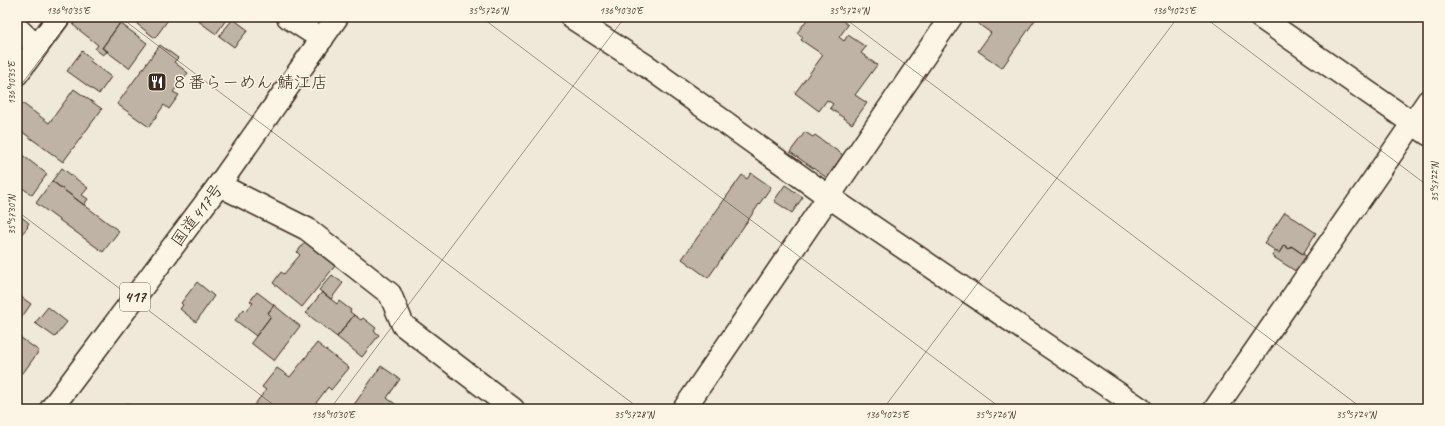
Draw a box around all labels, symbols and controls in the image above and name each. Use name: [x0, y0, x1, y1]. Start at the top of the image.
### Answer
text: 136°10'35"E: [46, 4, 91, 17]
text: 35°57'26"N: [468, 4, 510, 17]
text: 136°10'30"E: [599, 4, 644, 17]
text: 35°57'24"N: [829, 4, 871, 17]
text: 136°10'25"E: [1152, 4, 1197, 17]
text: 136°10'35"E: [5, 60, 18, 105]
restaurant icon: ８番らーめん 鯖江店: [146, 71, 168, 93]
place label: ８番らーめん 鯖江店: [171, 72, 328, 93]
text: 35°57'22"N: [1428, 160, 1441, 202]
street label: 国道417号: [166, 179, 228, 251]
text: 35°57'30"N: [5, 193, 18, 235]
road number: 417: [120, 283, 150, 311]
text: 136°10'30"E: [311, 408, 356, 421]
text: 35°57'28"N: [614, 408, 656, 421]
text: 136°10'25"E: [865, 408, 910, 421]
text: 35°57'26"N: [975, 408, 1017, 421]
text: 35°57'24"N: [1336, 408, 1378, 421]

